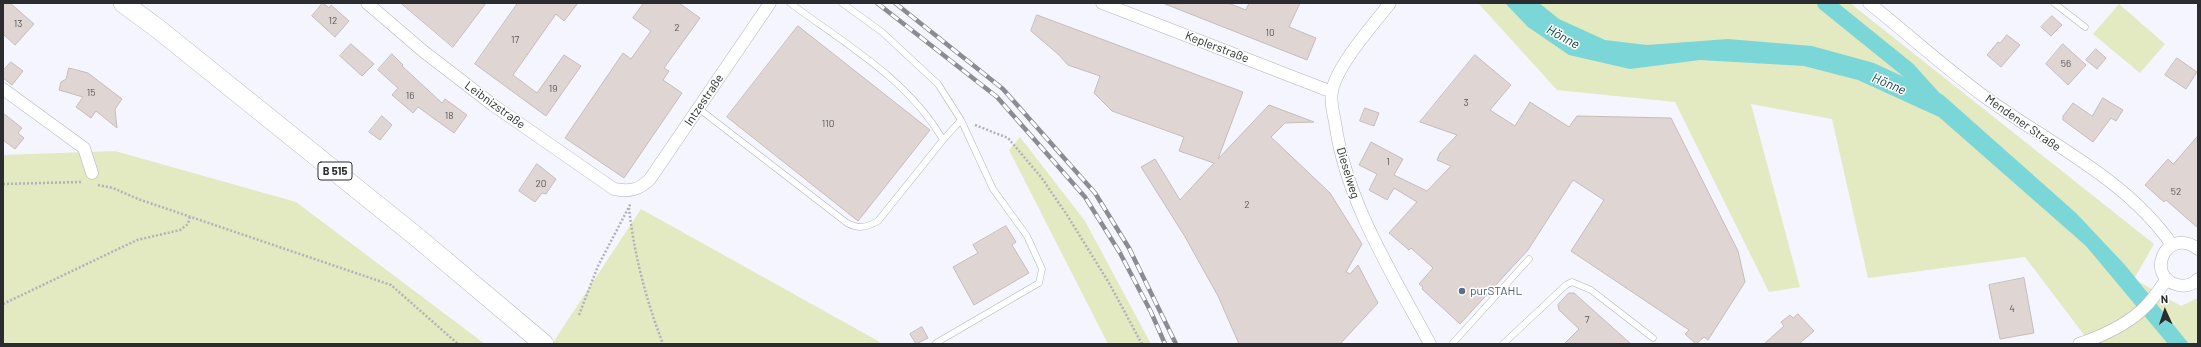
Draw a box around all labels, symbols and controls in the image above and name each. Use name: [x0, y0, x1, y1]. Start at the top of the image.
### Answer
house number: 12: [329, 15, 337, 27]
house number: 13: [14, 18, 22, 30]
house number: 2: [674, 22, 680, 34]
water label: Hönne: [1544, 22, 1582, 52]
house number: 10: [1265, 27, 1275, 39]
street label: Keplerstraße: [1183, 28, 1251, 66]
house number: 17: [511, 34, 519, 46]
house number: 56: [2061, 58, 2071, 70]
water label: Hönne: [1870, 70, 1908, 98]
street label: Intzestraße: [681, 71, 727, 129]
street label: Leibnizstraße: [462, 78, 528, 132]
house number: 19: [549, 83, 557, 95]
house number: 15: [87, 87, 95, 99]
house number: 16: [406, 90, 414, 102]
street label: Mendener Straße: [1983, 92, 2063, 154]
house number: 3: [1463, 97, 1469, 109]
house number: 18: [445, 110, 453, 122]
house number: 110: [822, 118, 834, 130]
street label: Dieselweg: [1333, 146, 1363, 200]
house number: 1: [1386, 156, 1390, 168]
road number: B 515: [318, 162, 352, 180]
house number: 20: [535, 178, 547, 190]
house number: 52: [2171, 186, 2181, 198]
house number: 2: [1244, 199, 1250, 211]
place label: purSTAHL: [1470, 284, 1522, 298]
marker: purSTAHL: [1457, 286, 1467, 296]
north arrow: [2145, 291, 2185, 331]
text: N: [2160, 292, 2168, 305]
house number: 4: [2009, 303, 2015, 315]
house number: 7: [1585, 314, 1589, 326]

